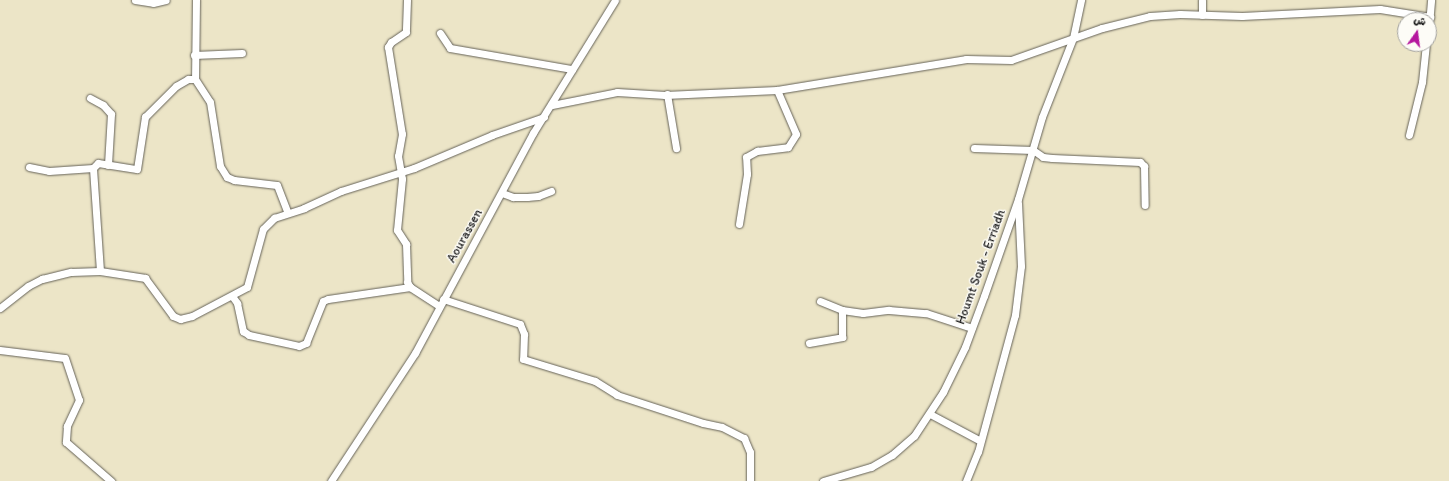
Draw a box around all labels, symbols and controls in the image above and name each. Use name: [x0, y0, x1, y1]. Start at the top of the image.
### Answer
north arrow: [1397, 12, 1437, 52]
text: ش: [1412, 13, 1427, 29]
street label: Aourassen: [444, 206, 486, 266]
street label: Houmt Souk - Erriadh: [953, 207, 1009, 327]

